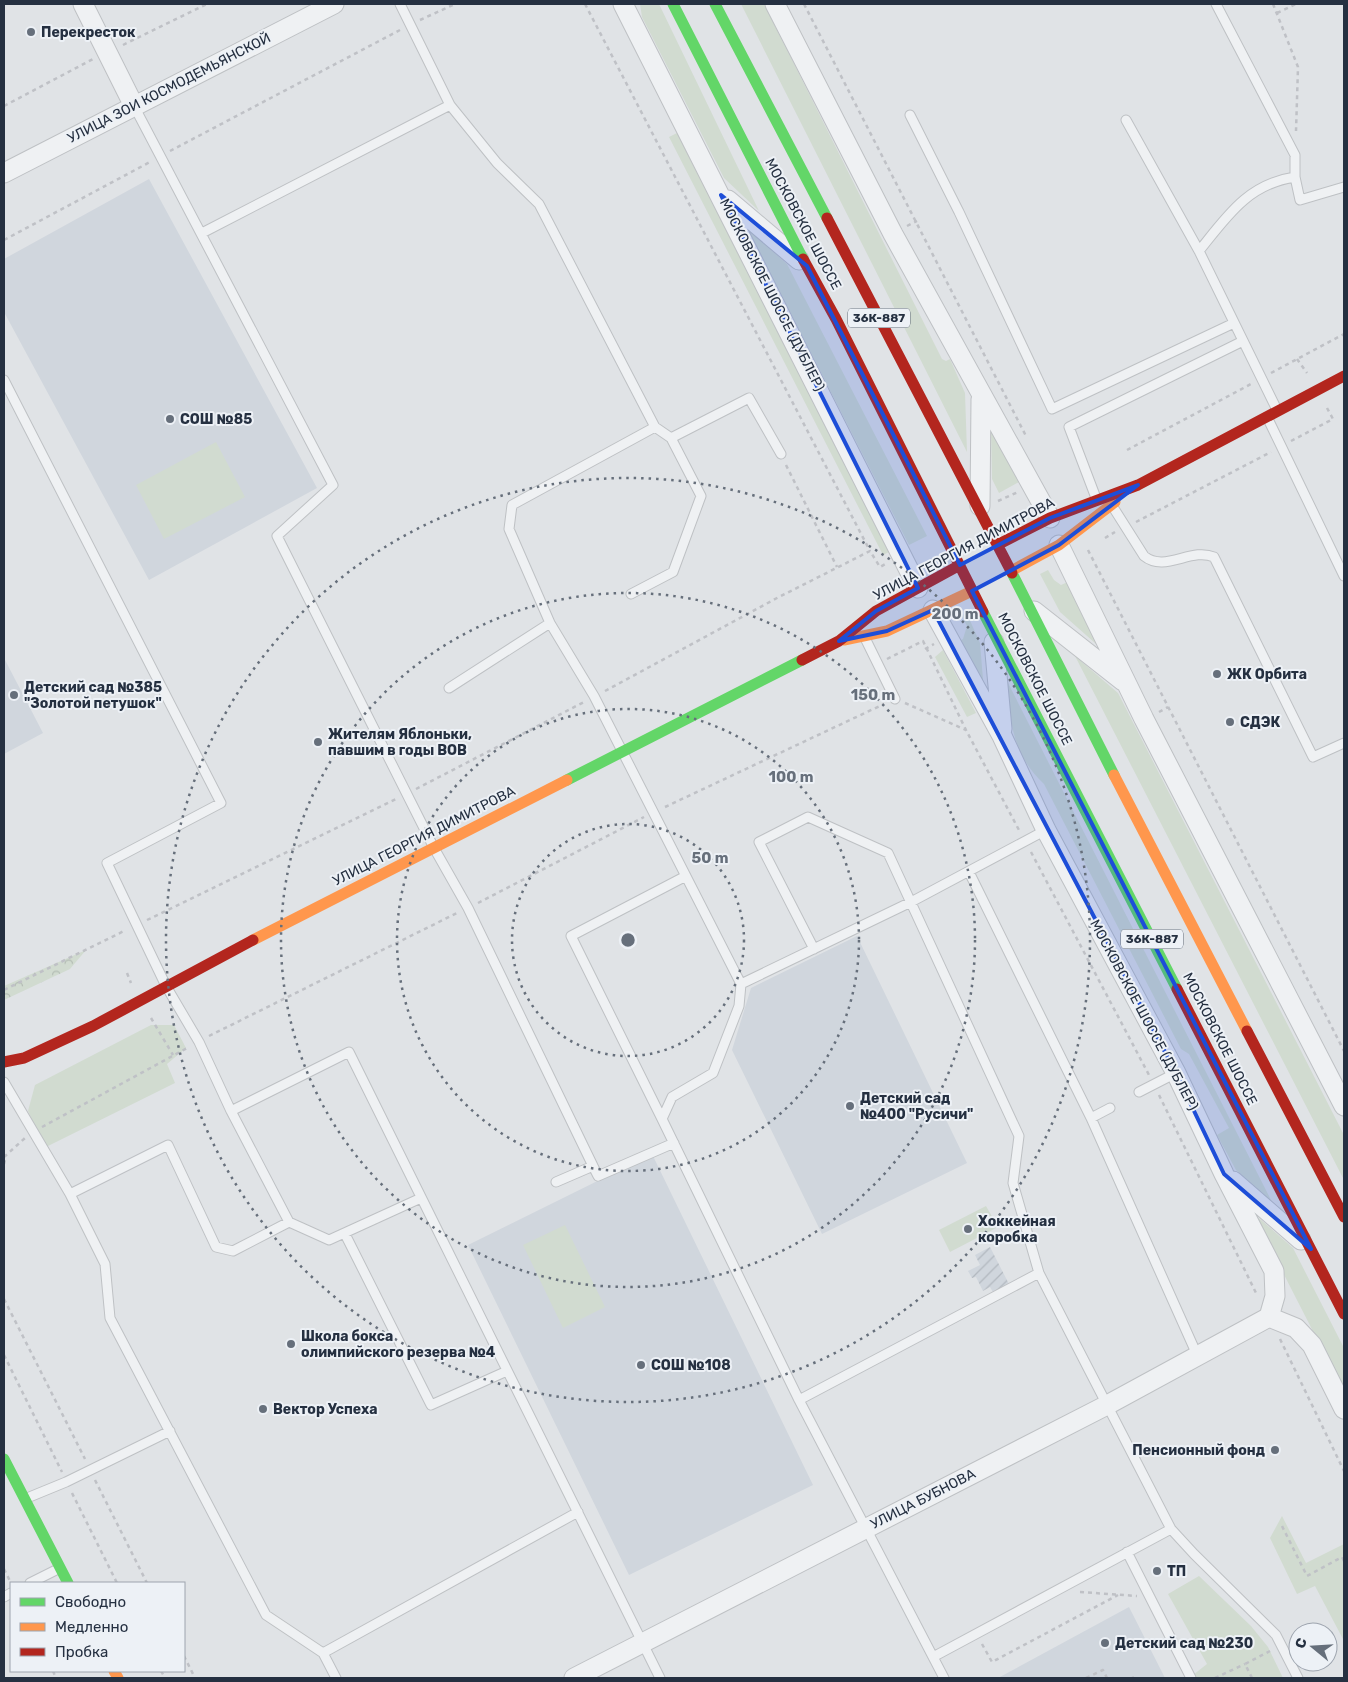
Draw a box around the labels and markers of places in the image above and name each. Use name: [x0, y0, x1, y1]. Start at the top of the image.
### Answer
place label: Перекресток: [41, 24, 136, 41]
marker: Перекресток: [25, 26, 37, 38]
place label: СОШ №85: [180, 411, 252, 428]
marker: СОШ №85: [164, 413, 176, 425]
place label: ЖК Орбита: [1227, 666, 1307, 683]
marker: ЖК Орбита: [1211, 668, 1223, 680]
place label: Детский сад №385 "Золотой петушок": [24, 679, 162, 712]
marker: Детский сад №385 "Золотой петушок": [8, 689, 20, 701]
place label: СДЭК: [1240, 714, 1280, 731]
marker: СДЭК: [1224, 716, 1236, 728]
place label: Жителям Яблоньки, павшим в годы ВОВ: [328, 726, 472, 759]
marker: Жителям Яблоньки, павшим в годы ВОВ: [312, 736, 324, 748]
centre of rings: [619, 931, 637, 949]
place label: Детский сад №400 "Русичи": [860, 1090, 973, 1123]
marker: Детский сад №400 "Русичи": [844, 1100, 856, 1112]
place label: Хоккейная коробка: [978, 1213, 1056, 1246]
marker: Хоккейная коробка: [962, 1223, 974, 1235]
place label: Школа бокса олимпийского резерва №4: [301, 1328, 496, 1361]
marker: Школа бокса олимпийского резерва №4: [285, 1338, 297, 1350]
place label: СОШ №108: [651, 1357, 731, 1374]
marker: СОШ №108: [635, 1359, 647, 1371]
place label: Вектор Успеха: [273, 1401, 378, 1418]
marker: Вектор Успеха: [257, 1403, 269, 1415]
place label: Пенсионный фонд: [1132, 1442, 1265, 1459]
marker: Пенсионный фонд: [1269, 1444, 1281, 1456]
place label: ТП: [1167, 1563, 1186, 1580]
marker: ТП: [1151, 1565, 1163, 1577]
place label: Детский сад №230: [1115, 1635, 1253, 1652]
marker: Детский сад №230: [1099, 1637, 1111, 1649]

